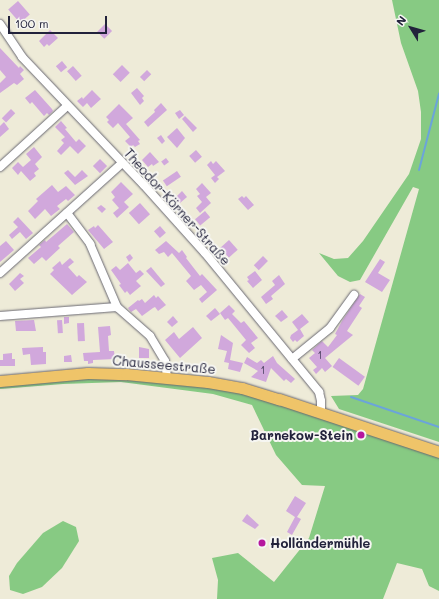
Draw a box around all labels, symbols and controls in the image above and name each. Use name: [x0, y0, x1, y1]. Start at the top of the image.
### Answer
scale bar: [10, 8, 109, 34]
north arrow: [391, 8, 431, 48]
text: N: [393, 13, 410, 28]
text: 100 m: [15, 15, 49, 31]
street label: Theodor-Körner-Straße: [120, 145, 234, 269]
house number: 1: [318, 348, 322, 362]
street label: Chausseestraße: [112, 353, 216, 377]
house number: 1: [261, 363, 265, 377]
place label: Barnekow-Stein: [250, 427, 353, 443]
marker: Barnekow-Stein: [356, 430, 366, 440]
place label: Holländermühle: [270, 535, 370, 551]
marker: Holländermühle: [257, 538, 267, 548]

